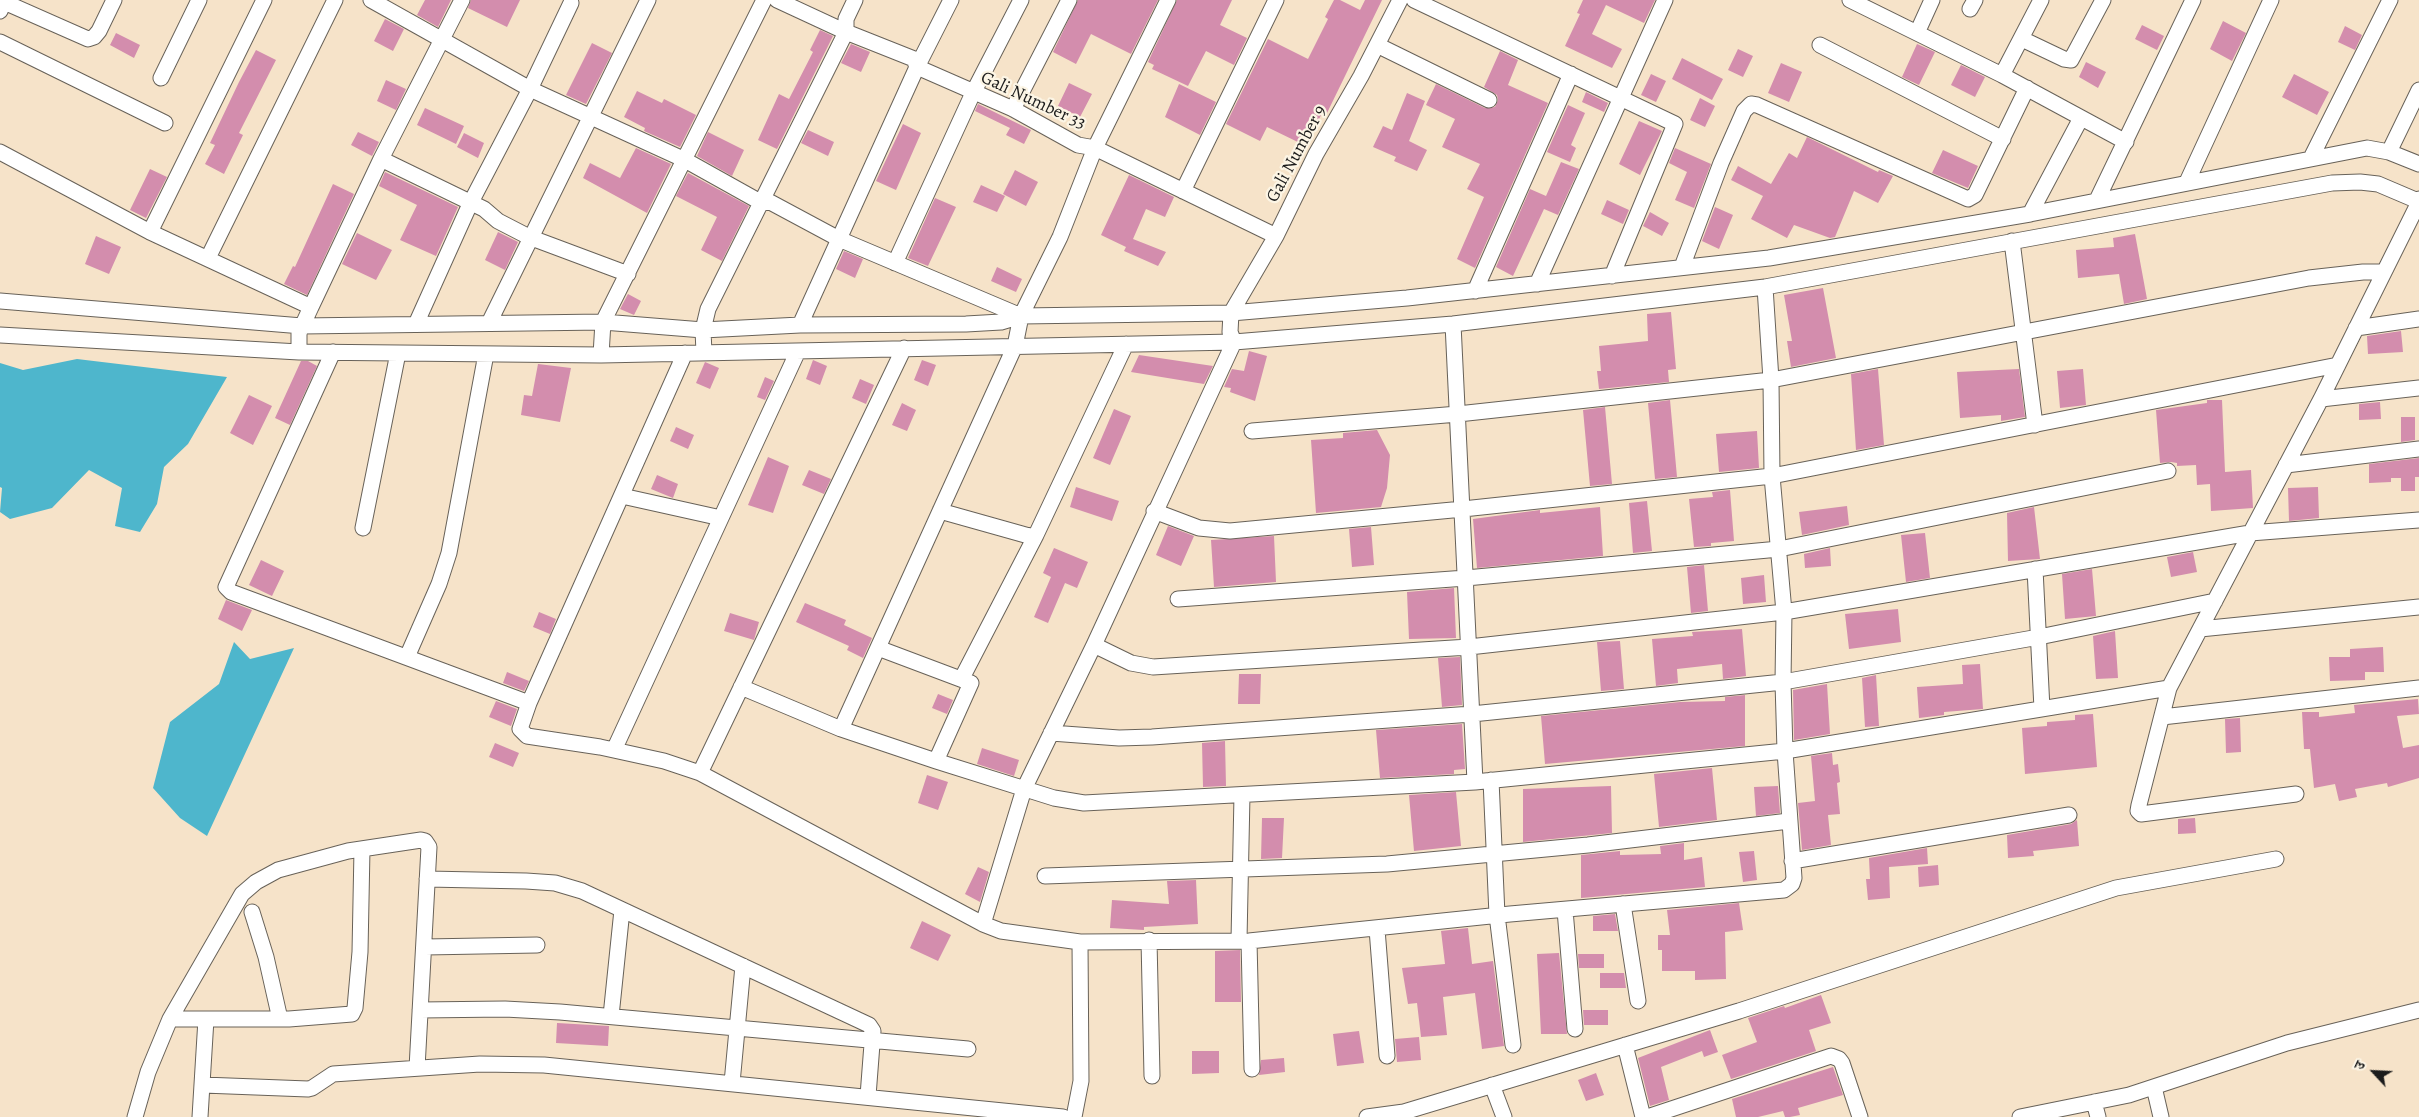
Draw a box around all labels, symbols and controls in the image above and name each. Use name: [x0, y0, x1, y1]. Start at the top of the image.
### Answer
street label: Gali Number 33: [977, 67, 1089, 135]
street label: Gali Number 9: [1262, 102, 1332, 206]
north arrow: [2349, 1047, 2399, 1097]
text: उ: [2350, 1058, 2370, 1073]

